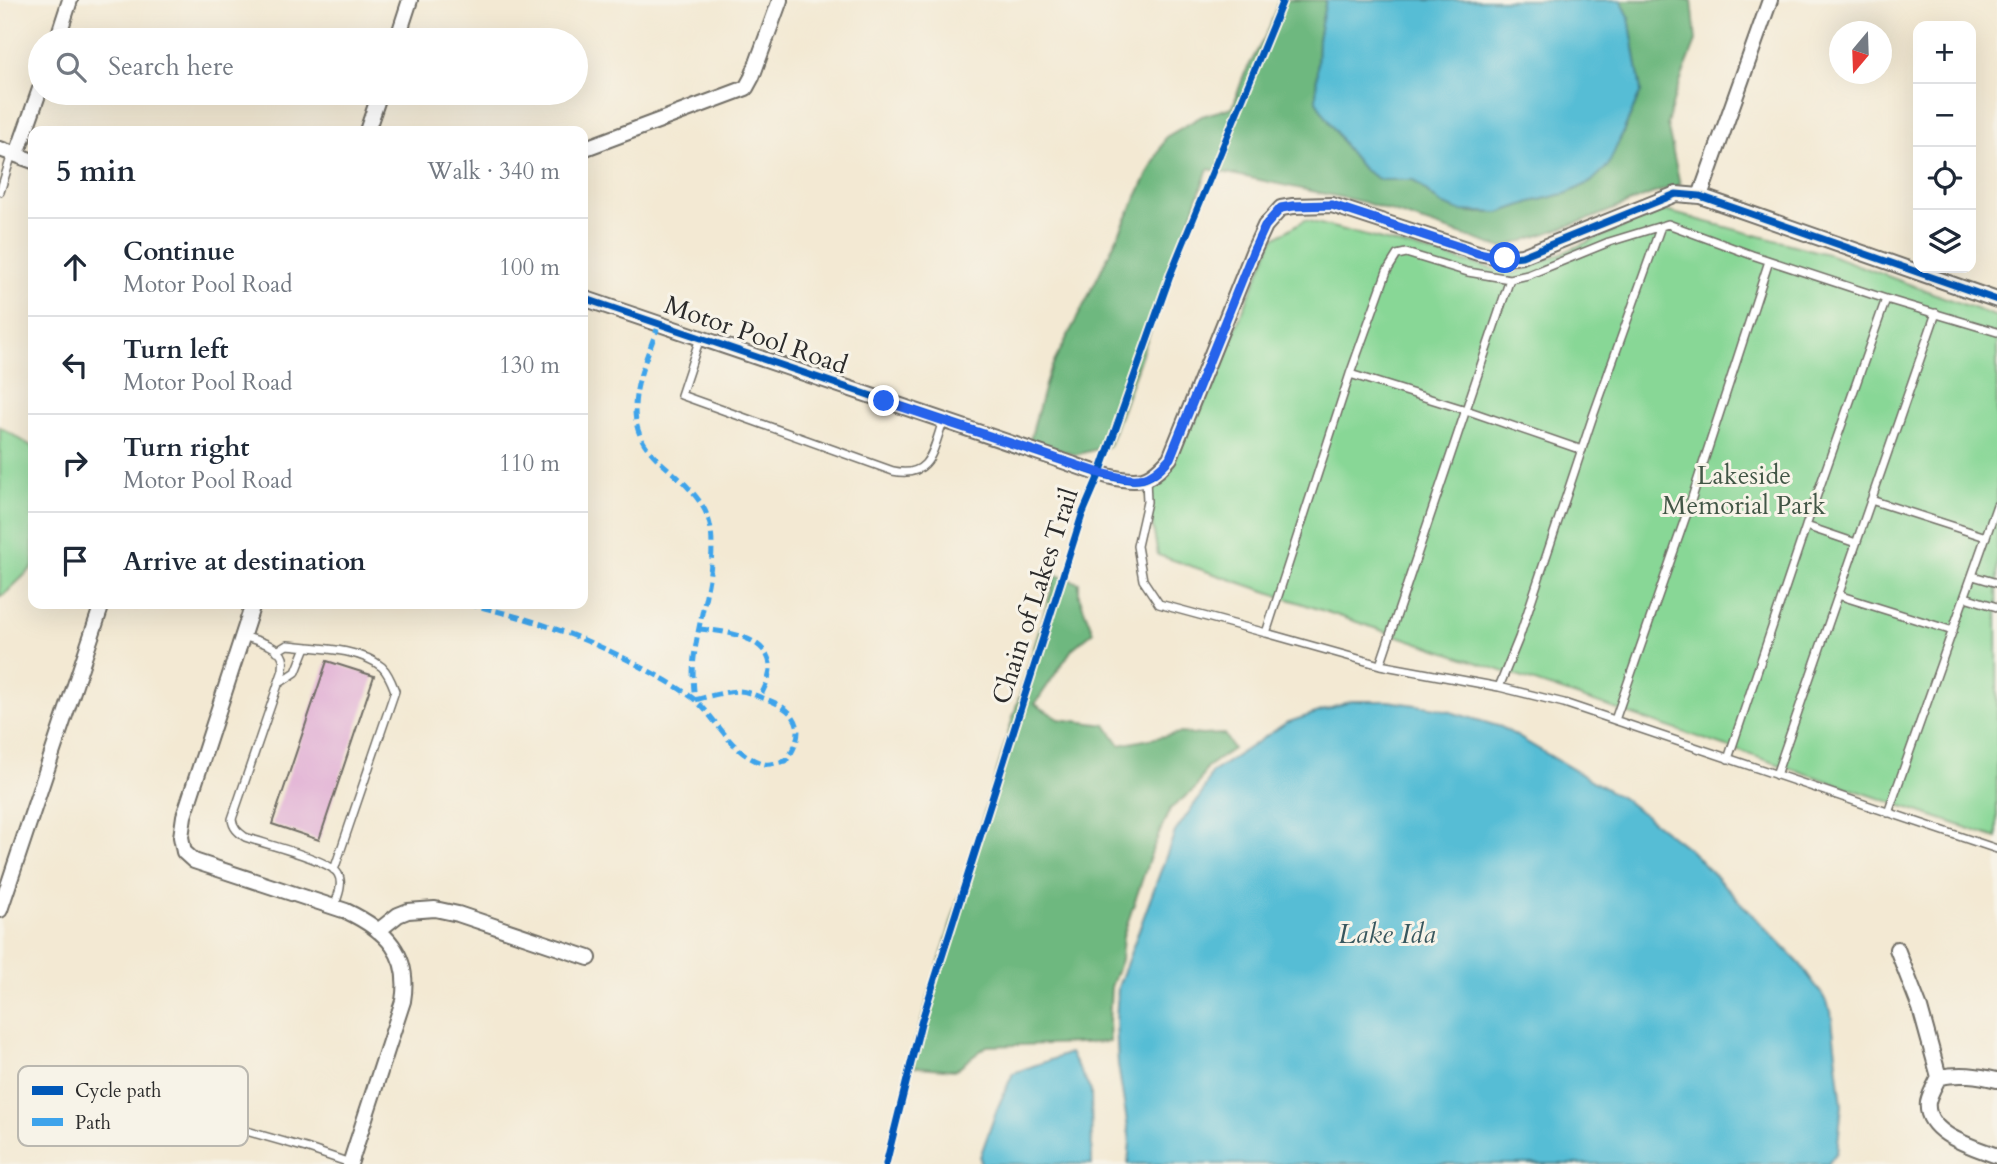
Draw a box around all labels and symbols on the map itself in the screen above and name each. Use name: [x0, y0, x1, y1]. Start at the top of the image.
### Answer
north arrow: [1829, 21, 1892, 84]
route start: [1489, 242, 1520, 273]
street label: Motor Pool Road: [660, 287, 852, 383]
route end: [868, 385, 899, 416]
park label: Lakeside Memorial Park: [1662, 458, 1826, 523]
street label: Chain of Lakes Trail: [984, 483, 1087, 709]
water label: Lake Ida: [1338, 915, 1436, 953]
legend: [18, 1066, 248, 1146]
text: Cycle path: [75, 1078, 162, 1104]
text: Path: [75, 1110, 111, 1136]

